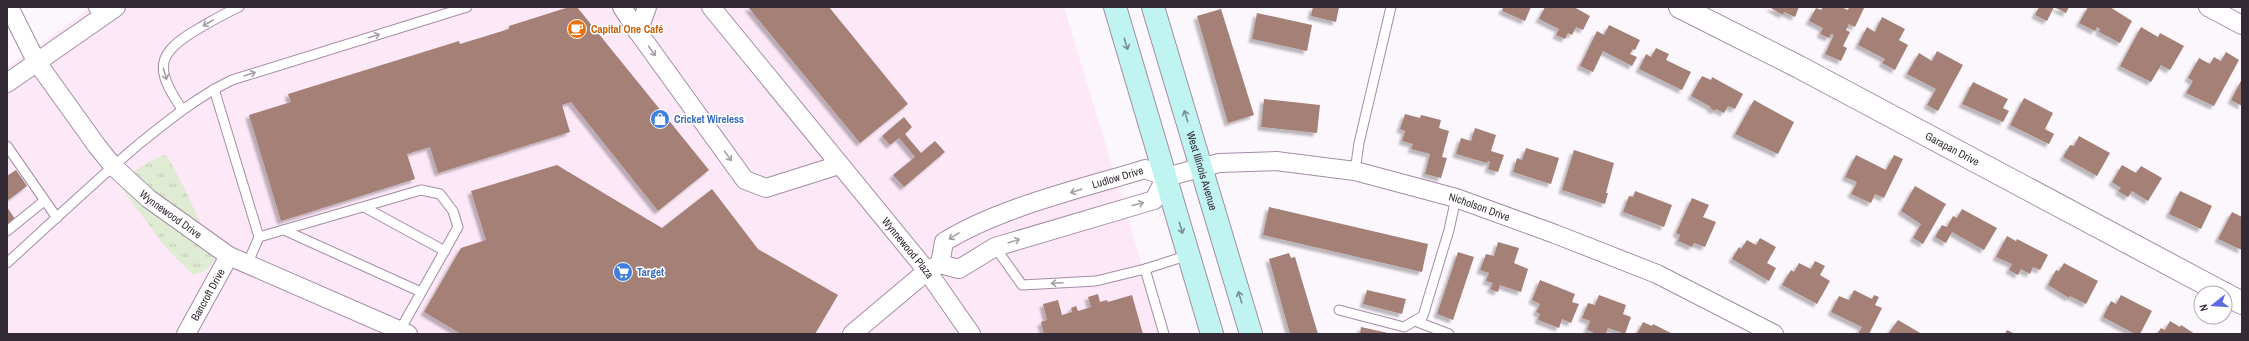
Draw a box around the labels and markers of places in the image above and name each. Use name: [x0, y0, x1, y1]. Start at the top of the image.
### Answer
cafe icon: Capital One Café: [566, 18, 588, 40]
place label: Capital One Café: [591, 22, 663, 36]
shop icon: Cricket Wireless: [649, 108, 671, 130]
place label: Cricket Wireless: [674, 112, 744, 126]
supermarket icon: Target: [612, 261, 634, 283]
place label: Target: [637, 265, 664, 279]

